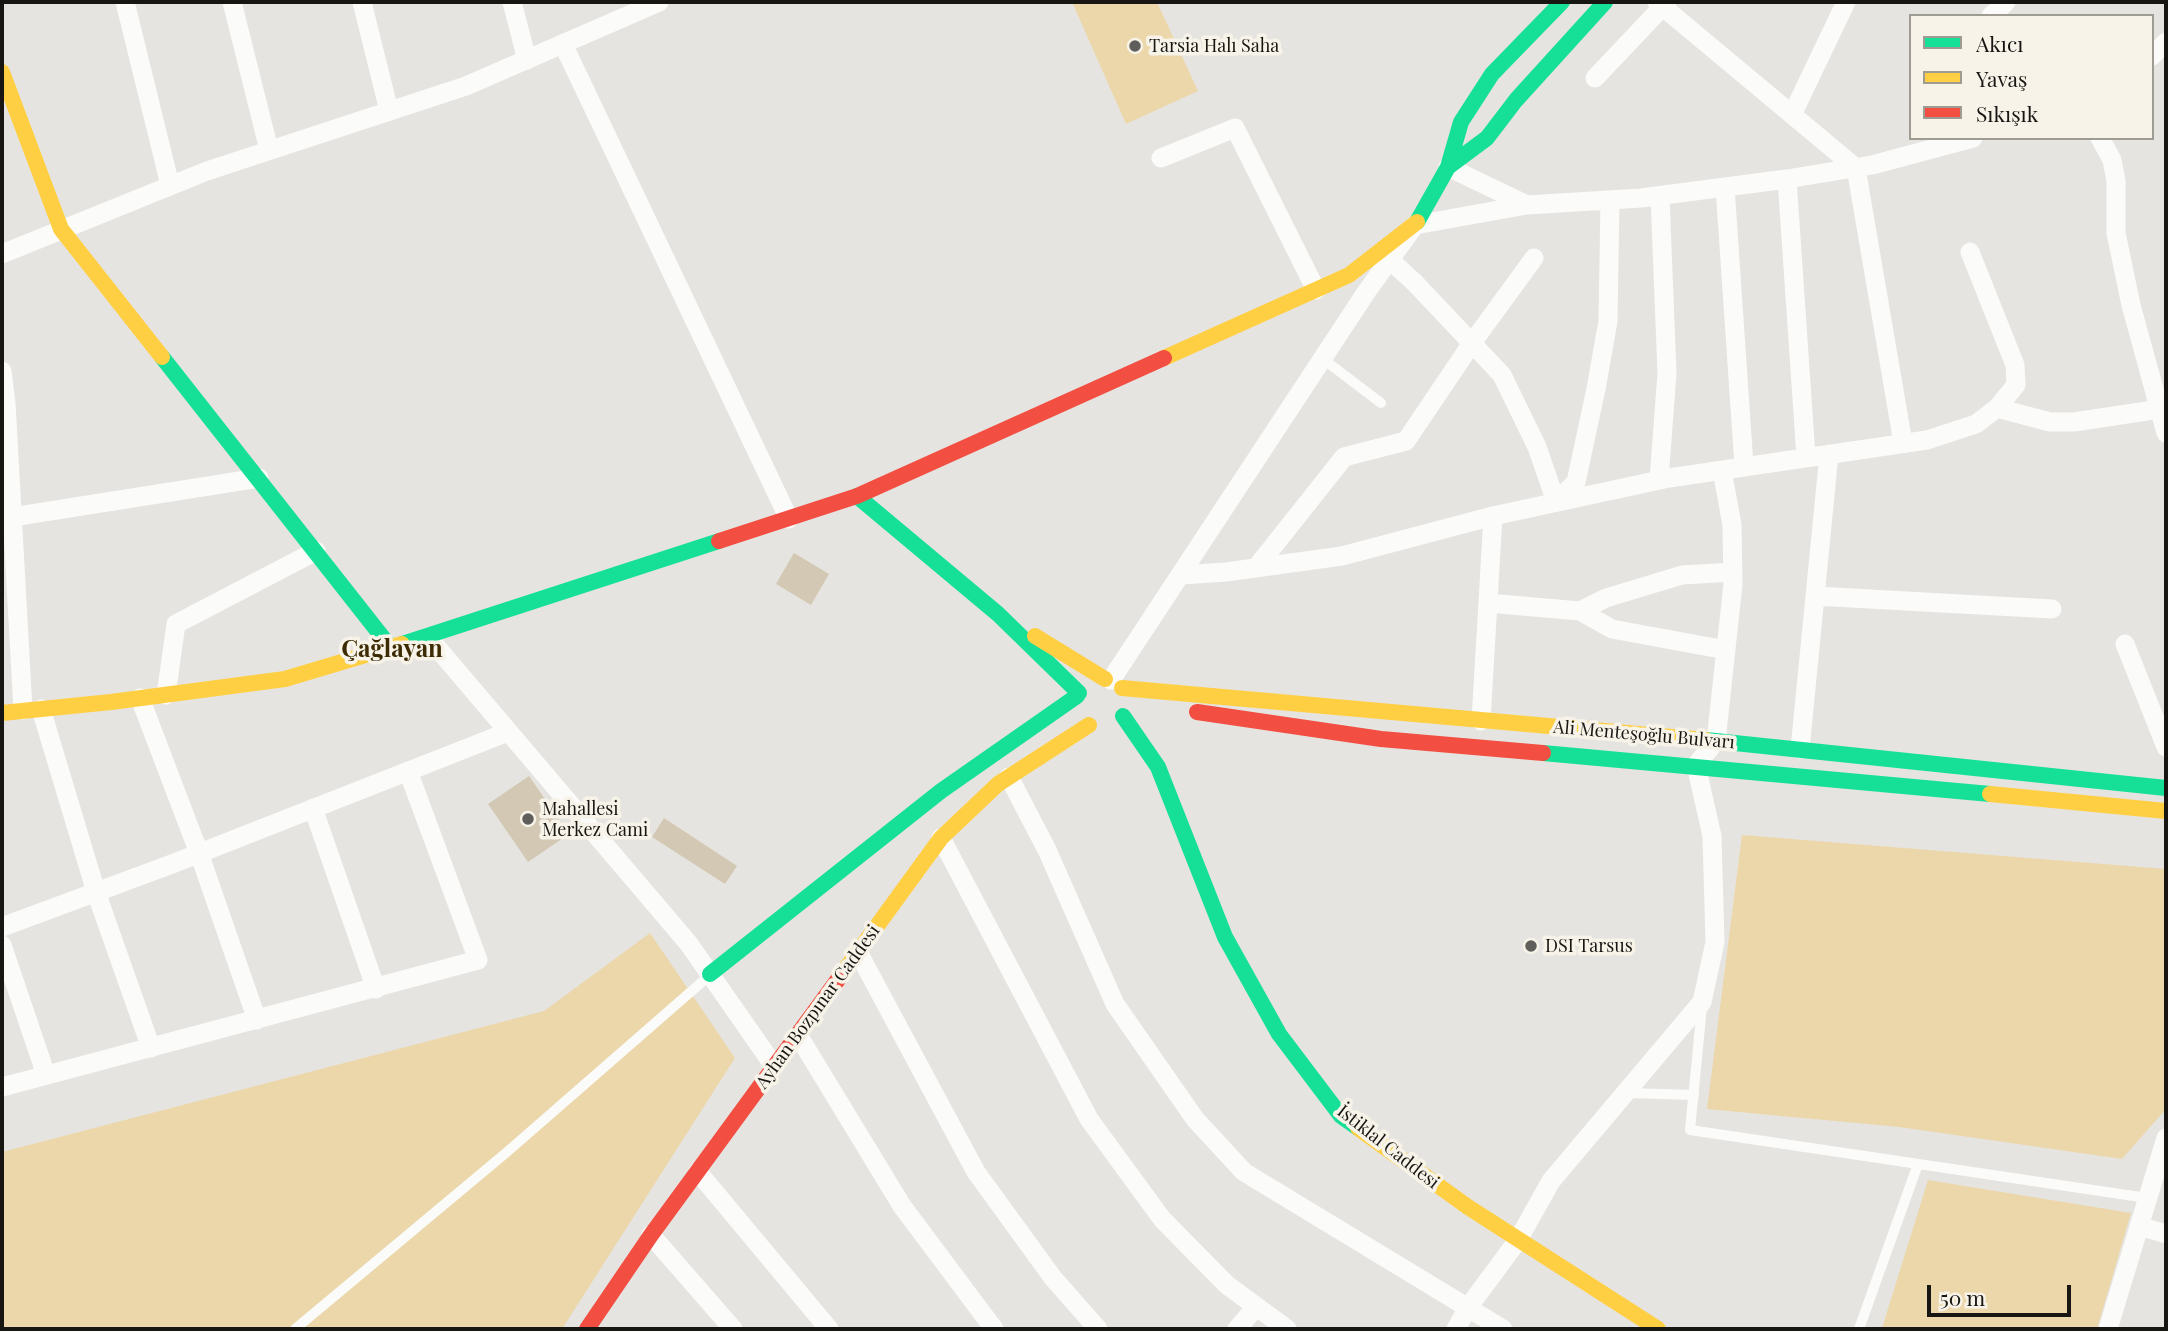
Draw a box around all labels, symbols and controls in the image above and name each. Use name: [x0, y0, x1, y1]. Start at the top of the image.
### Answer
legend: [1909, 14, 2154, 140]
text: Akıcı: [1976, 29, 2023, 57]
place label: Tarsia Halı Saha: [1149, 35, 1279, 57]
marker: Tarsia Halı Saha: [1127, 38, 1143, 54]
text: Yavaş: [1976, 64, 2027, 92]
text: Sıkışık: [1976, 99, 2038, 127]
district label: Çağlayan: [341, 636, 443, 664]
street label: Ali Menteşoğlu Bulvarı: [1552, 716, 1736, 754]
place label: Mahallesi Merkez Cami: [542, 798, 648, 840]
marker: Mahallesi Merkez Cami: [520, 811, 536, 827]
street label: Ayhan Bozpınar Caddesi: [751, 921, 885, 1093]
place label: DSI Tarsus: [1545, 935, 1633, 957]
marker: DSI Tarsus: [1523, 938, 1539, 954]
street label: İstiklal Caddesi: [1333, 1100, 1443, 1194]
scale bar: [1930, 1272, 2074, 1316]
text: 50 m: [1940, 1283, 1985, 1311]

